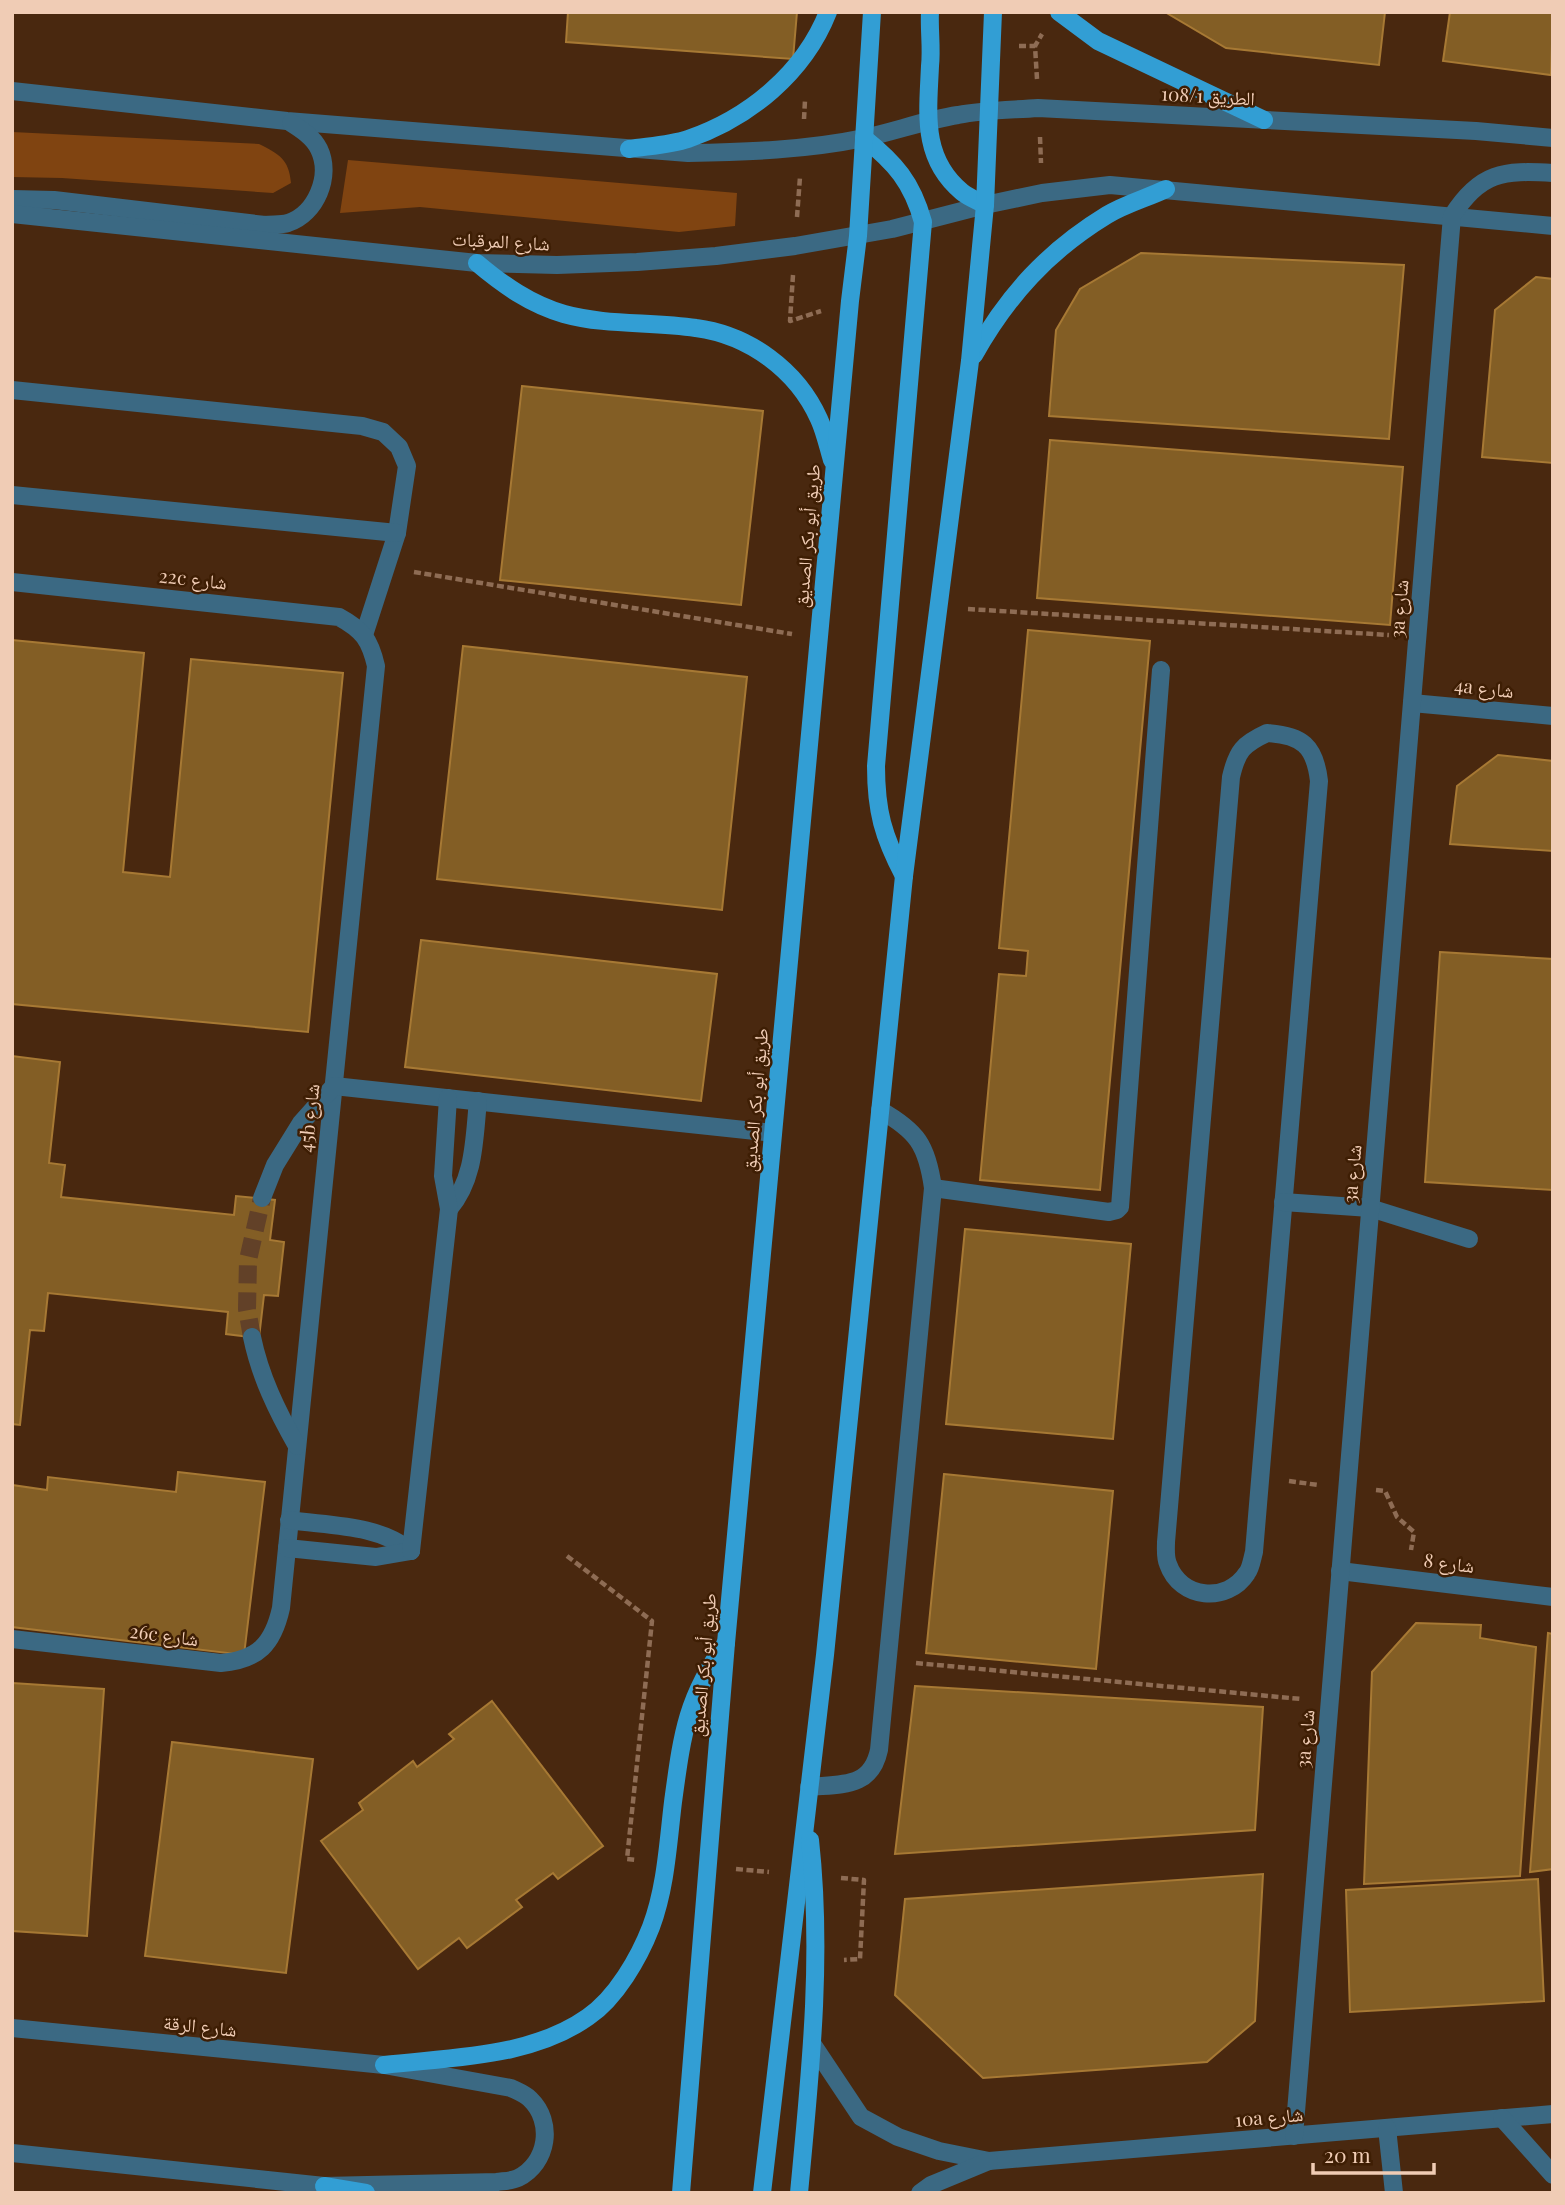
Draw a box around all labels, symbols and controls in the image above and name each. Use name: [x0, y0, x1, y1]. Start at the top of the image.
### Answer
street label: 108/1 الطريق: [1160, 80, 1256, 110]
street label: شارع المرقبات: [451, 224, 551, 256]
street label: طريق أبو بكر الصديق: [787, 463, 825, 609]
street label: 22c شارع: [158, 562, 228, 595]
street label: 3a شارع: [1382, 579, 1414, 639]
street label: 4a شارع: [1453, 671, 1515, 703]
street label: طريق أبو بكر الصديق: [735, 1027, 773, 1173]
street label: 45b شارع: [291, 1082, 325, 1153]
street label: 3a شارع: [1335, 1144, 1367, 1204]
street label: شارع 8: [1422, 1546, 1476, 1578]
street label: طريق أبو بكر الصديق: [683, 1592, 721, 1738]
street label: 26c شارع: [128, 1617, 200, 1651]
street label: 3a شارع: [1288, 1709, 1320, 1769]
street label: شارع الرقة: [162, 2008, 238, 2042]
street label: 10a شارع: [1234, 2100, 1304, 2132]
scale bar: [1313, 2132, 1434, 2176]
text: 20 m: [1324, 2140, 1371, 2168]

